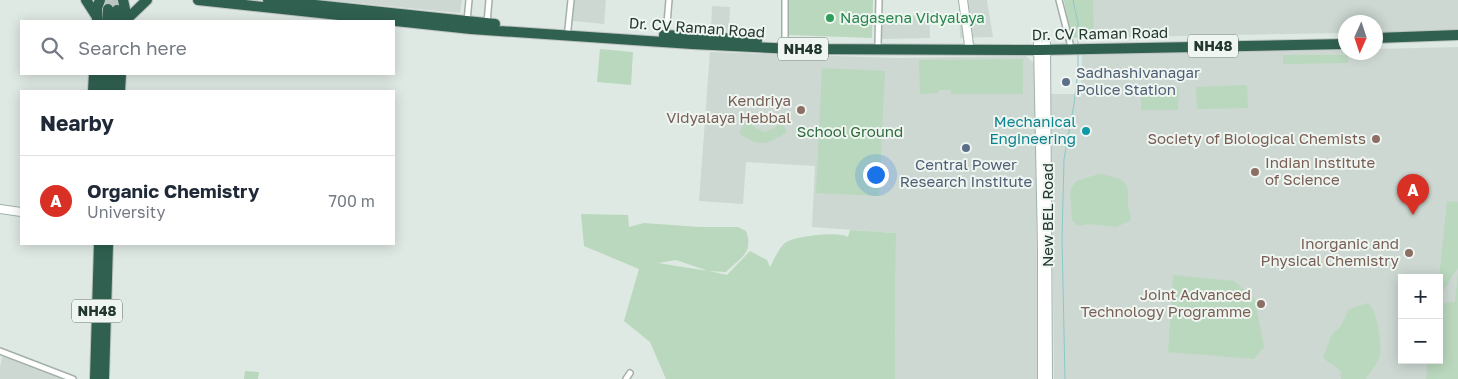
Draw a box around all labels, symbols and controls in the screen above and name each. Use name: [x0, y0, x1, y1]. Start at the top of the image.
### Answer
place label: Nagasena Vidyalaya: [840, 8, 985, 26]
marker: Nagasena Vidyalaya: [824, 12, 836, 24]
street label: Dr. CV Raman Road: [628, 13, 766, 41]
north arrow: [1338, 15, 1383, 60]
search box: [20, 20, 395, 75]
street label: Dr. CV Raman Road: [1032, 23, 1168, 43]
icon: search: [38, 34, 66, 62]
road number: NH48: [1188, 34, 1238, 58]
text: Search here: [78, 36, 187, 59]
road number: NH48: [778, 38, 828, 61]
place label: Sadhashivanagar Police Station: [1076, 63, 1200, 98]
marker: Sadhashivanagar Police Station: [1060, 76, 1072, 88]
place label: Kendriya Vidyalaya Hebbal: [666, 91, 791, 126]
marker: Kendriya Vidyalaya Hebbal: [795, 104, 807, 116]
text: Nearby: [40, 110, 114, 136]
place label: Mechanical Engineering: [989, 112, 1076, 147]
park label: School Ground: [797, 122, 903, 140]
marker: Mechanical Engineering: [1080, 125, 1092, 137]
place label: Society of Biological Chemists: [1147, 129, 1366, 147]
marker: Society of Biological Chemists: [1370, 133, 1382, 145]
marker: Central Power Research Institute: [960, 142, 972, 154]
place label: Indian Institute of Science: [1265, 153, 1376, 188]
place label: Central Power Research Institute: [900, 155, 1033, 190]
your location: [863, 162, 889, 188]
street label: New BEL Road: [1038, 163, 1056, 267]
marker: Indian Institute of Science: [1249, 166, 1261, 178]
pin: A: [1397, 174, 1429, 215]
text: Organic Chemistry: [87, 179, 259, 202]
text: A: [50, 191, 62, 211]
text: 700 m: [329, 191, 375, 211]
text: University: [87, 202, 165, 222]
place label: Inorganic and Physical Chemistry: [1261, 234, 1400, 269]
marker: Inorganic and Physical Chemistry: [1403, 247, 1415, 259]
map controls: [1398, 274, 1443, 364]
button: +: [1398, 274, 1443, 319]
place label: Joint Advanced Technology Programme: [1081, 285, 1251, 320]
marker: Joint Advanced Technology Programme: [1255, 298, 1267, 310]
road number: NH48: [72, 300, 122, 322]
button: −: [1398, 319, 1443, 364]

